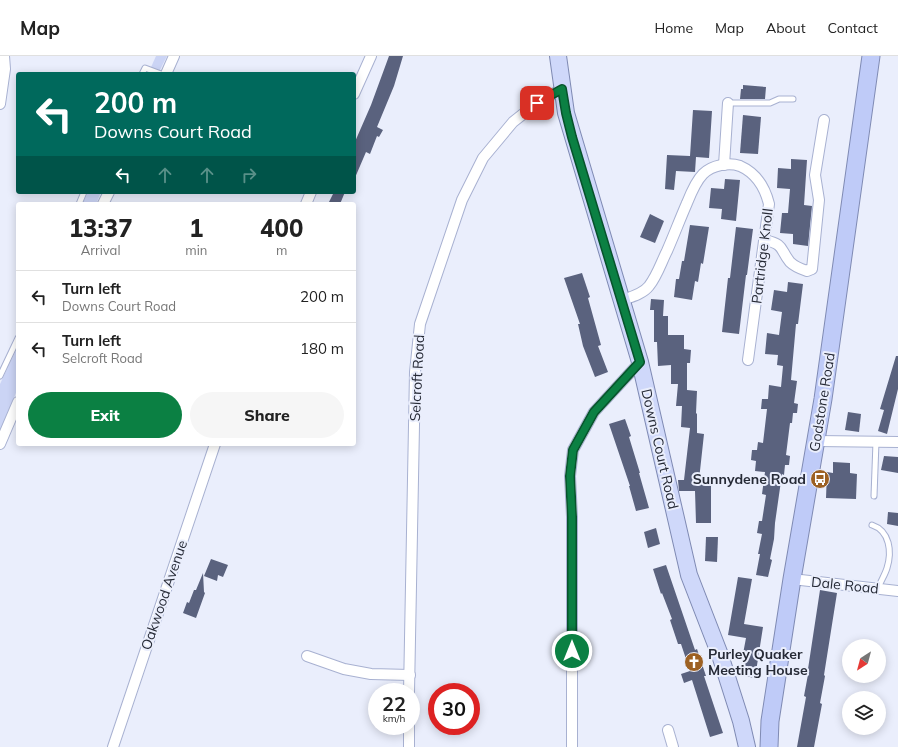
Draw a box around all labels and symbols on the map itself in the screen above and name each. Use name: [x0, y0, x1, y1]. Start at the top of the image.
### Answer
pin: [520, 86, 554, 120]
street label: Partridge Knoll: [747, 207, 777, 305]
street label: Selcroft Road: [406, 334, 428, 422]
street label: Godstone Road: [805, 351, 839, 453]
street label: Downs Court Road: [637, 387, 683, 511]
bus stop icon: Sunnydene Road: [809, 468, 831, 490]
place label: Sunnydene Road: [693, 470, 806, 488]
street label: Oakwood Avenue: [137, 538, 191, 652]
street label: Dale Road: [810, 573, 880, 597]
position arrow: [551, 630, 593, 672]
north arrow: [842, 639, 886, 683]
place label: Purley Quaker Meeting House: [708, 645, 808, 679]
church icon: Purley Quaker Meeting House: [683, 651, 705, 673]
speed limit sign: 30: [428, 683, 480, 735]

